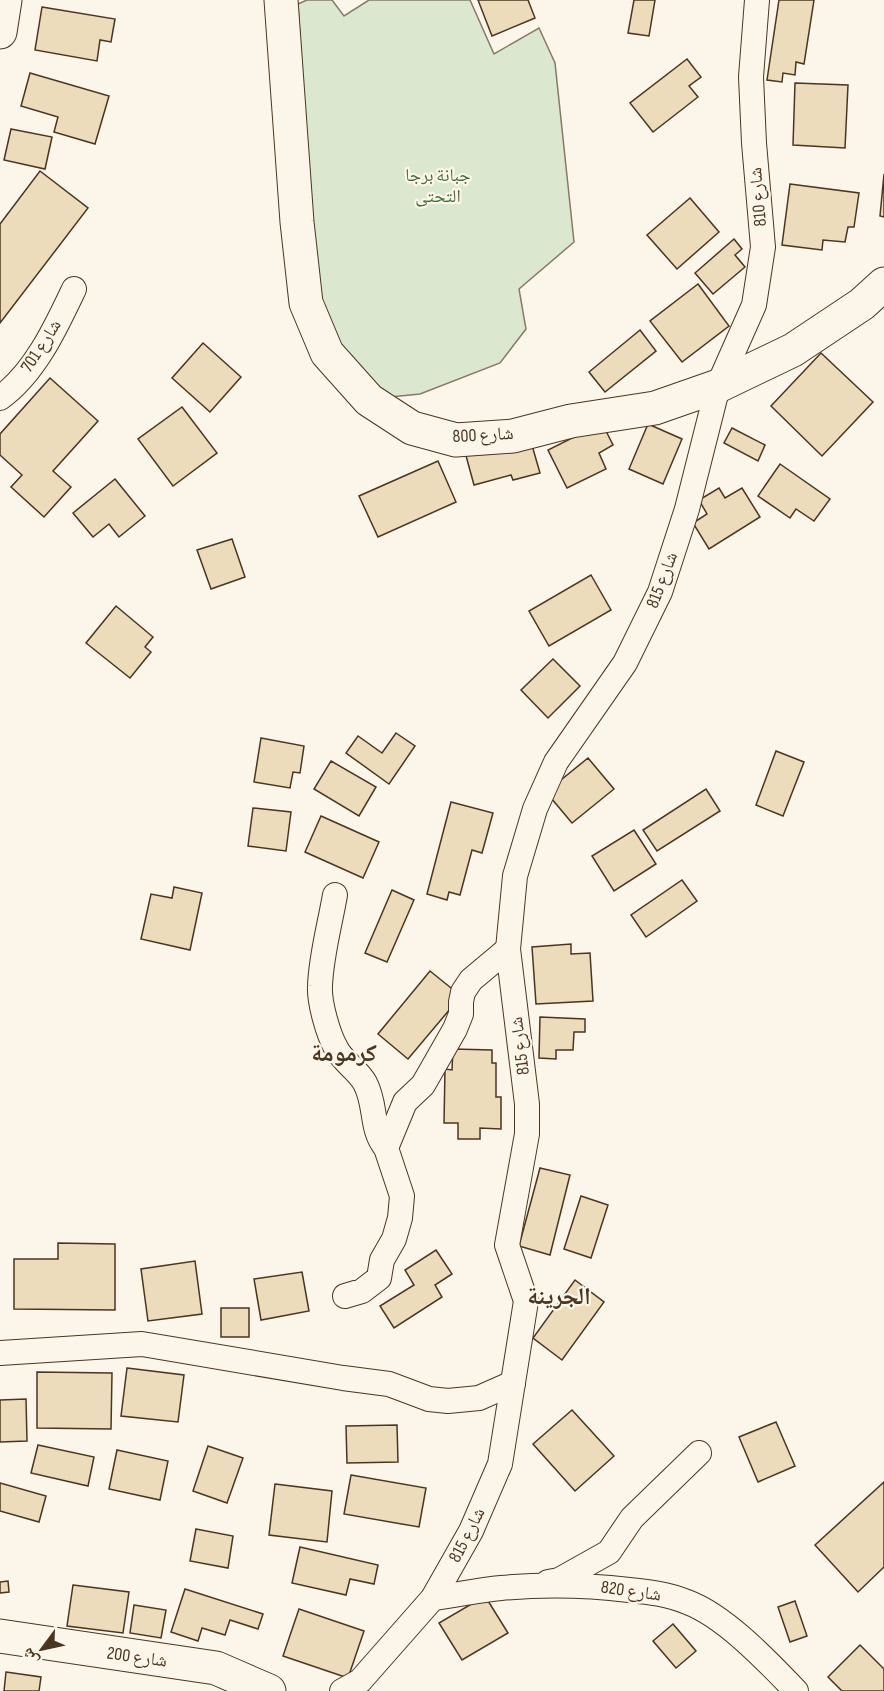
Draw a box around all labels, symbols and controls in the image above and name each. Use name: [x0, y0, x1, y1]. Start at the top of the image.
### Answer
park label: جبانة برجا التحتى: [405, 165, 471, 207]
street label: شارع 810: [745, 167, 771, 227]
street label: شارع 701: [16, 316, 66, 376]
street label: شارع 800: [452, 423, 514, 447]
street label: شارع 815: [642, 549, 682, 611]
street label: شارع 815: [506, 1016, 534, 1076]
district label: كرمومة: [311, 1039, 377, 1068]
district label: الجرينة: [527, 1282, 591, 1311]
street label: شارع 815: [444, 1504, 490, 1566]
street label: شارع 820: [599, 1576, 663, 1606]
north arrow: [12, 1619, 72, 1679]
street label: شارع 200: [106, 1642, 168, 1672]
text: ش: [18, 1644, 43, 1669]

